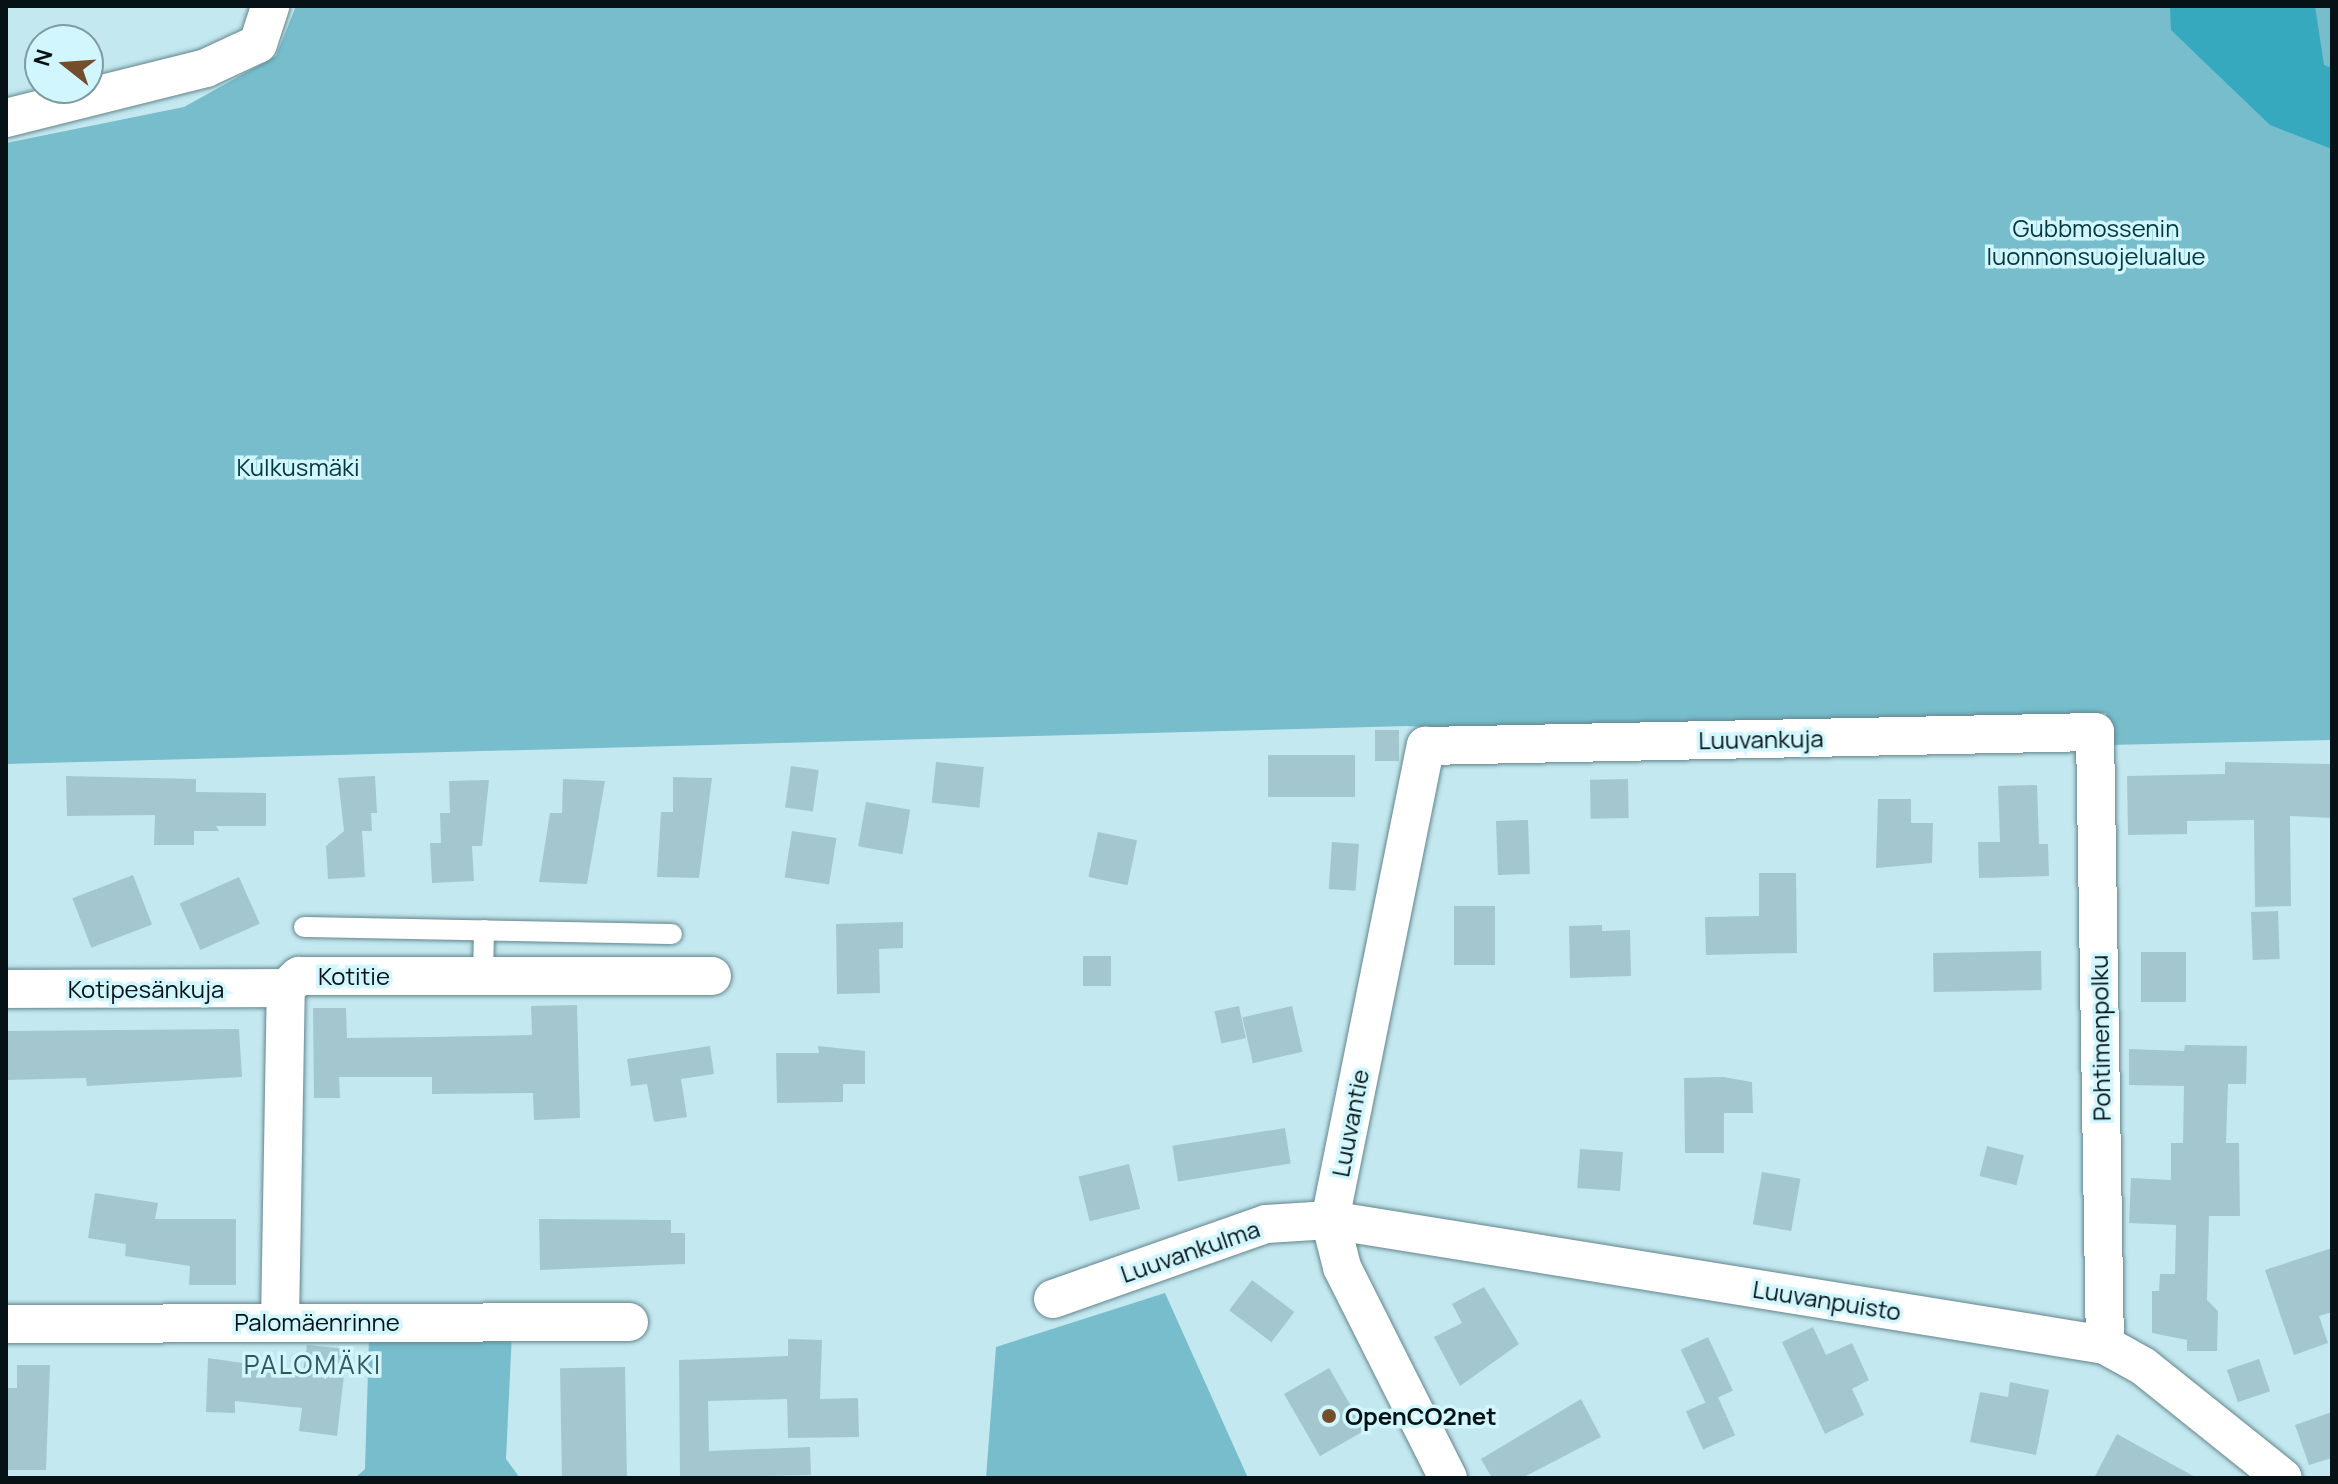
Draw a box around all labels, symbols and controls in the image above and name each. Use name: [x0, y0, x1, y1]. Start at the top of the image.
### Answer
north arrow: [24, 24, 104, 104]
text: N: [26, 46, 60, 70]
park label: Gubbmossenin luonnonsuojelualue: [1986, 214, 2206, 270]
park label: Kulkusmäki: [236, 453, 360, 481]
street label: Luuvankuja: [1698, 724, 1824, 754]
street label: Pohtimenpolku: [2084, 955, 2116, 1121]
street label: Kotitie: [318, 962, 390, 990]
street label: Kotipesänkuja: [68, 975, 224, 1003]
street label: Luuvantie: [1325, 1067, 1375, 1179]
street label: Luuvankulma: [1117, 1214, 1263, 1288]
street label: Luuvanpuisto: [1751, 1274, 1903, 1326]
street label: Palomäenrinne: [234, 1308, 400, 1336]
district label: PALOMÄKI: [244, 1349, 382, 1381]
place label: OpenCO2net: [1345, 1402, 1497, 1430]
marker: OpenCO2net: [1320, 1407, 1338, 1425]

